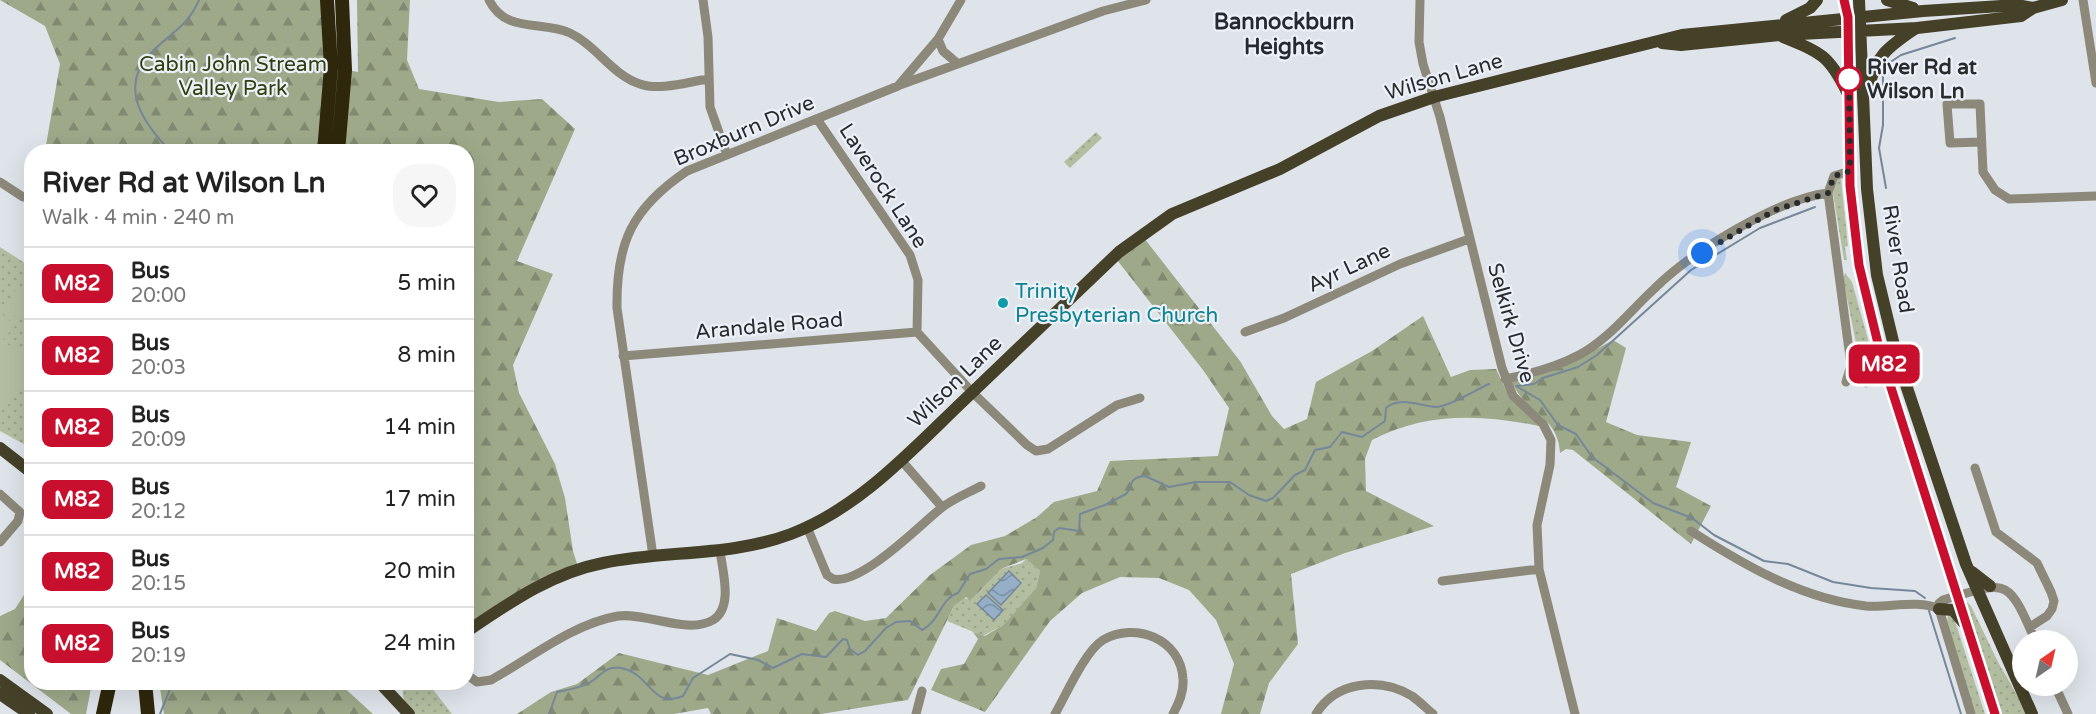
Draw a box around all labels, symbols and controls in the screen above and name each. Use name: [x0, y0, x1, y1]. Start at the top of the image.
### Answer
district label: Bannockburn Heights: [1214, 9, 1354, 60]
street label: Wilson Lane: [1382, 48, 1506, 106]
park label: Cabin John Stream Valley Park: [139, 52, 327, 101]
place label: River Rd at Wilson Ln: [1867, 55, 1977, 104]
marker: River Rd at Wilson Ln: [1836, 66, 1862, 92]
street label: Broxburn Drive: [670, 90, 818, 172]
street label: Laverock Lane: [833, 119, 933, 253]
button: heart: [393, 164, 456, 227]
text: River Rd at Wilson Ln: [42, 166, 326, 200]
street label: River Road: [1877, 203, 1919, 315]
text: Walk · 4 min · 240 m: [42, 206, 234, 230]
street label: Ayr Lane: [1304, 238, 1394, 298]
your location: [1687, 238, 1717, 268]
text: Bus: [131, 258, 170, 284]
street label: Selkirk Drive: [1482, 260, 1540, 386]
text: 5 min: [397, 270, 456, 296]
text: M82: [54, 271, 101, 296]
place label: Trinity Presbyterian Church: [1015, 279, 1218, 328]
text: 20:00: [131, 284, 186, 308]
marker: Trinity Presbyterian Church: [996, 296, 1010, 310]
street label: Arandale Road: [694, 307, 844, 345]
text: Bus: [131, 330, 170, 356]
street label: Wilson Lane: [903, 331, 1007, 433]
text: 8 min: [397, 342, 456, 368]
text: M82: [54, 343, 101, 368]
line badge: M82: [1850, 344, 1918, 384]
text: M82: [1861, 352, 1907, 377]
text: 20:03: [131, 356, 186, 380]
text: Bus: [131, 402, 170, 428]
text: 14 min: [384, 414, 456, 440]
text: M82: [54, 415, 101, 440]
text: 20:09: [131, 428, 186, 452]
text: Bus: [131, 474, 170, 500]
text: 17 min: [384, 486, 456, 512]
text: M82: [54, 487, 101, 512]
text: 20:12: [131, 500, 186, 524]
text: Bus: [131, 546, 170, 572]
text: 20 min: [384, 558, 456, 584]
text: M82: [54, 559, 101, 584]
text: 20:15: [131, 572, 186, 596]
text: Bus: [131, 618, 170, 644]
text: 24 min: [384, 630, 456, 656]
north arrow: [2012, 630, 2078, 696]
map controls: [2012, 630, 2078, 696]
text: M82: [54, 631, 101, 656]
text: 20:19: [131, 644, 186, 668]

